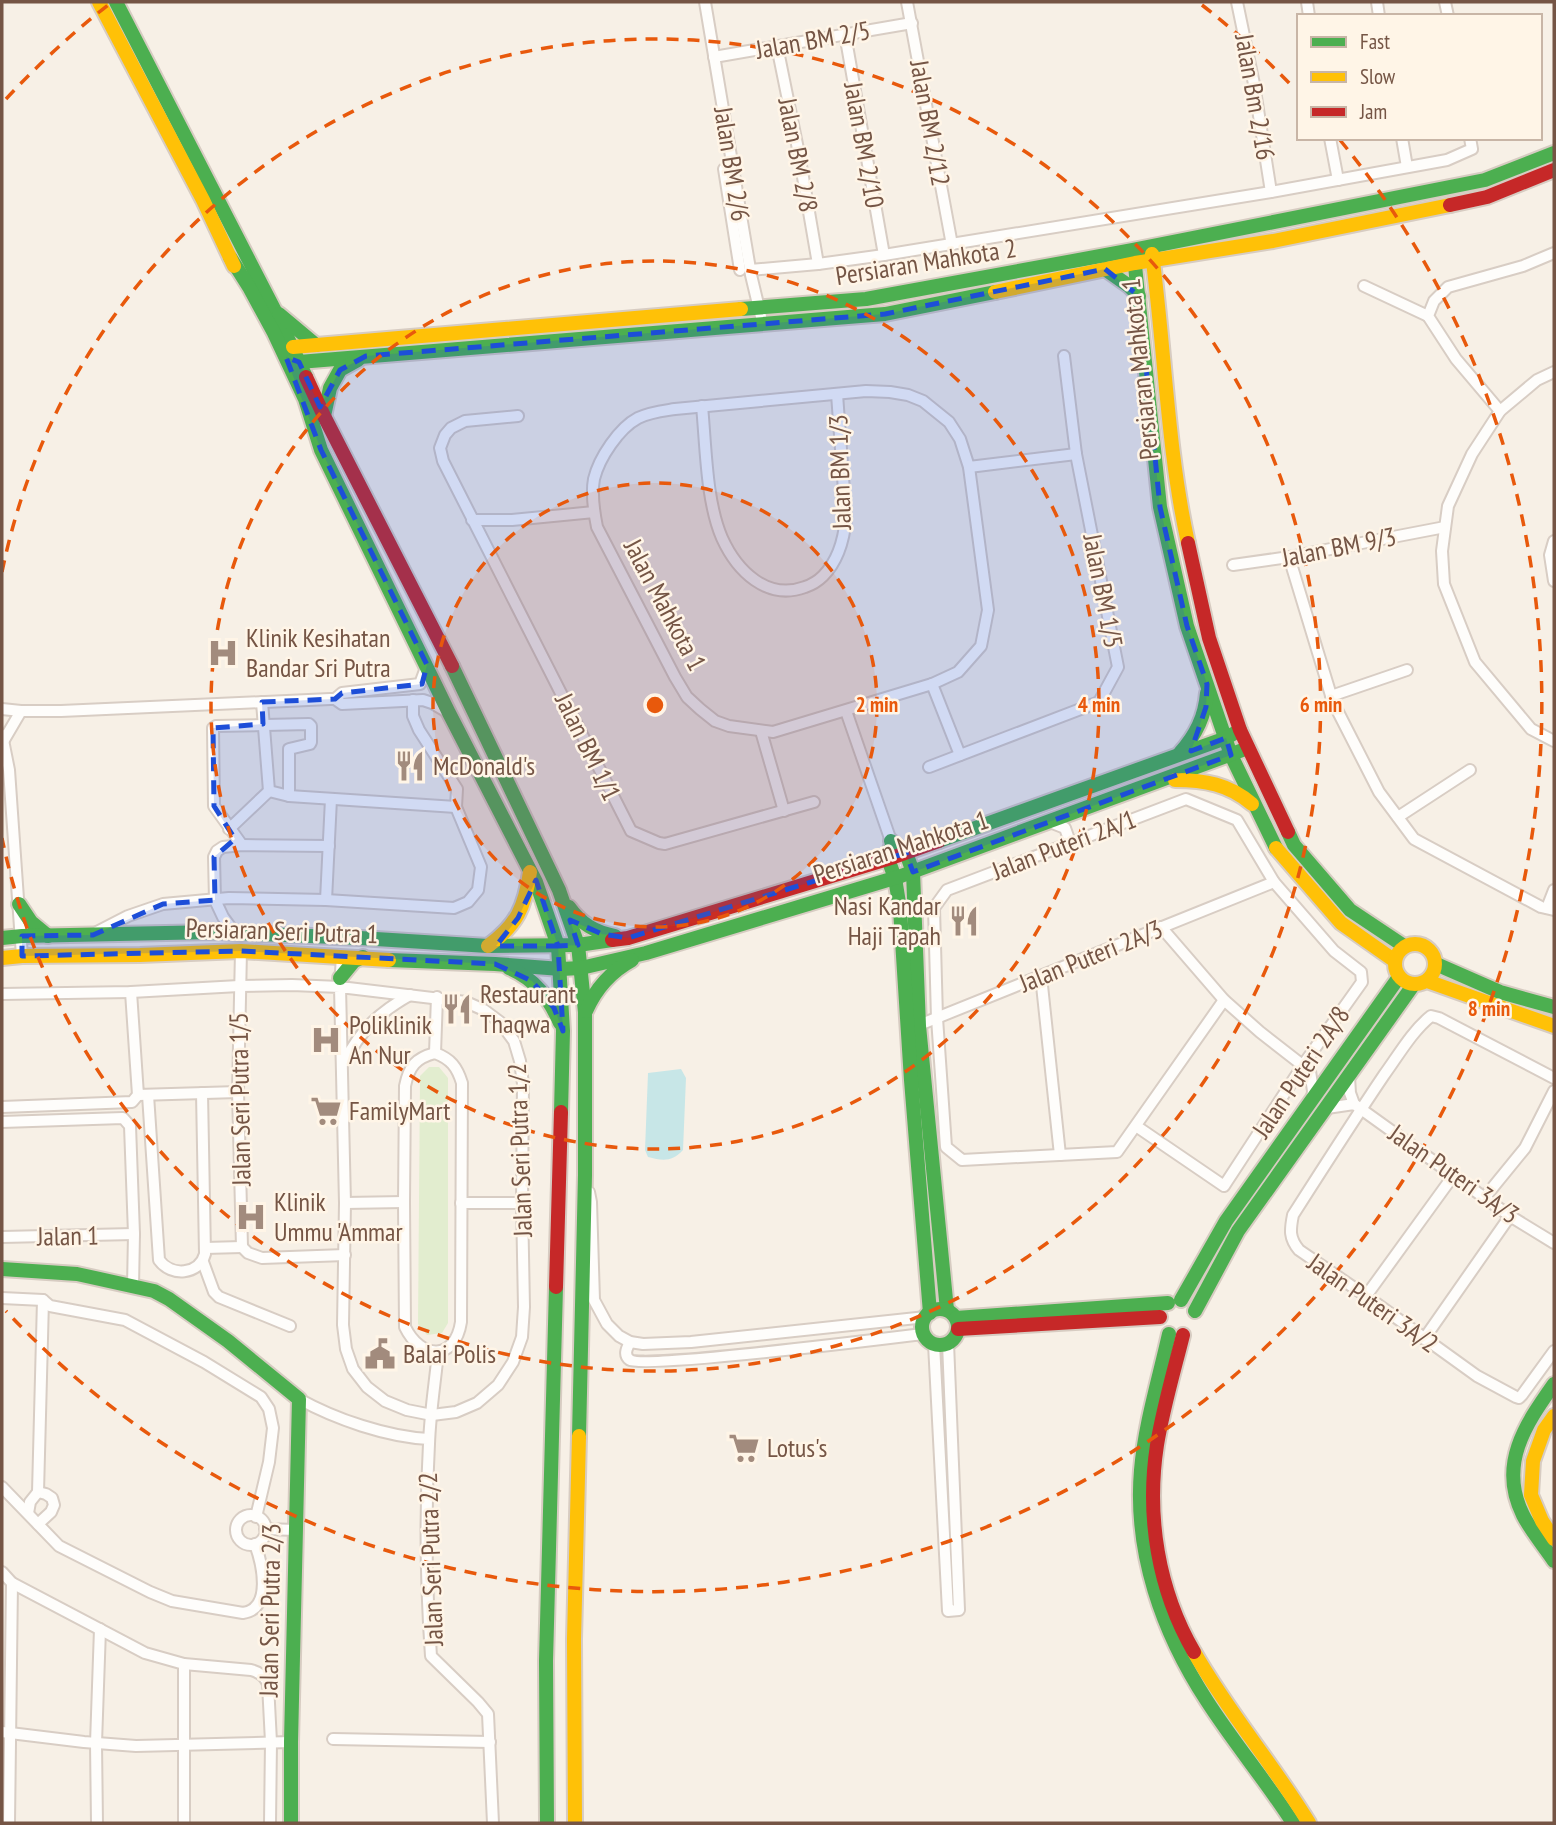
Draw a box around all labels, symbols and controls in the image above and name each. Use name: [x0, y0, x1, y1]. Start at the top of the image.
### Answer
street label: Jalan BM 2/5: [752, 13, 873, 66]
legend: [1297, 14, 1542, 140]
text: Fast: [1360, 28, 1390, 55]
street label: Jalan Bm 2/16: [1228, 30, 1283, 163]
street label: Jalan BM 2/12: [903, 56, 958, 188]
text: Slow: [1360, 63, 1396, 90]
street label: Jalan BM 2/10: [837, 78, 892, 210]
street label: Jalan BM 2/8: [771, 94, 826, 215]
text: Jam: [1359, 98, 1387, 125]
street label: Jalan BM 2/6: [707, 103, 758, 224]
street label: Persiaran Mahkota 2: [833, 231, 1019, 292]
street label: Persiaran Mahkota 1: [1114, 277, 1165, 461]
street label: Jalan BM 1/3: [821, 414, 858, 531]
street label: Jalan BM 9/3: [1278, 519, 1399, 574]
street label: Jalan BM 1/5: [1076, 530, 1131, 651]
street label: Jalan Mahkota 1: [617, 532, 714, 676]
place label: Klinik Kesihatan Bandar Sri Putra: [246, 621, 391, 684]
hospital icon: Klinik Kesihatan Bandar Sri Putra: [206, 636, 240, 670]
street label: Jalan BM 1/1: [548, 687, 629, 806]
text: 2 min: [856, 691, 898, 718]
text: 4 min: [1078, 691, 1120, 718]
text: 6 min: [1300, 691, 1342, 718]
centre of rings: [643, 693, 667, 717]
restaurant icon: McDonald's: [393, 749, 427, 783]
place label: McDonald's: [433, 749, 535, 782]
street label: Jalan Puteri 2A/1: [986, 802, 1141, 887]
street label: Persiaran Mahkota 1: [809, 803, 993, 890]
place label: Nasi Kandar Haji Tapah: [834, 889, 941, 952]
restaurant icon: Nasi Kandar Haji Tapah: [947, 904, 981, 938]
street label: Persiaran Seri Putra 1: [185, 911, 379, 950]
street label: Jalan Puteri 2A/3: [1013, 912, 1167, 1000]
place label: Restaurant Thaqwa: [480, 977, 576, 1040]
restaurant icon: Restaurant Thaqwa: [440, 992, 474, 1026]
text: 8 min: [1468, 995, 1510, 1022]
street label: Jalan Puteri 2A/8: [1244, 1000, 1357, 1145]
place label: Poliklinik An Nur: [349, 1008, 432, 1071]
street label: Jalan Seri Putra 1/5: [221, 1012, 258, 1187]
hospital icon: Poliklinik An Nur: [309, 1023, 343, 1057]
street label: Jalan Seri Putra 1/2: [500, 1063, 539, 1238]
supermarket icon: FamilyMart: [309, 1094, 343, 1128]
place label: FamilyMart: [349, 1094, 450, 1127]
street label: Jalan Puteri 3A/3: [1382, 1116, 1526, 1231]
place label: Klinik Ummu 'Ammar: [274, 1185, 403, 1248]
hospital icon: Klinik Ummu 'Ammar: [234, 1200, 268, 1234]
street label: Jalan 1: [36, 1218, 99, 1253]
street label: Jalan Puteri 3A/2: [1301, 1245, 1445, 1360]
public building icon: Balai Polis: [363, 1337, 397, 1371]
place label: Balai Polis: [403, 1337, 496, 1370]
supermarket icon: Lotus's: [727, 1431, 761, 1465]
place label: Lotus's: [767, 1431, 827, 1464]
street label: Jalan Seri Putra 2/2: [411, 1472, 450, 1647]
street label: Jalan Seri Putra 2/3: [251, 1523, 288, 1698]

